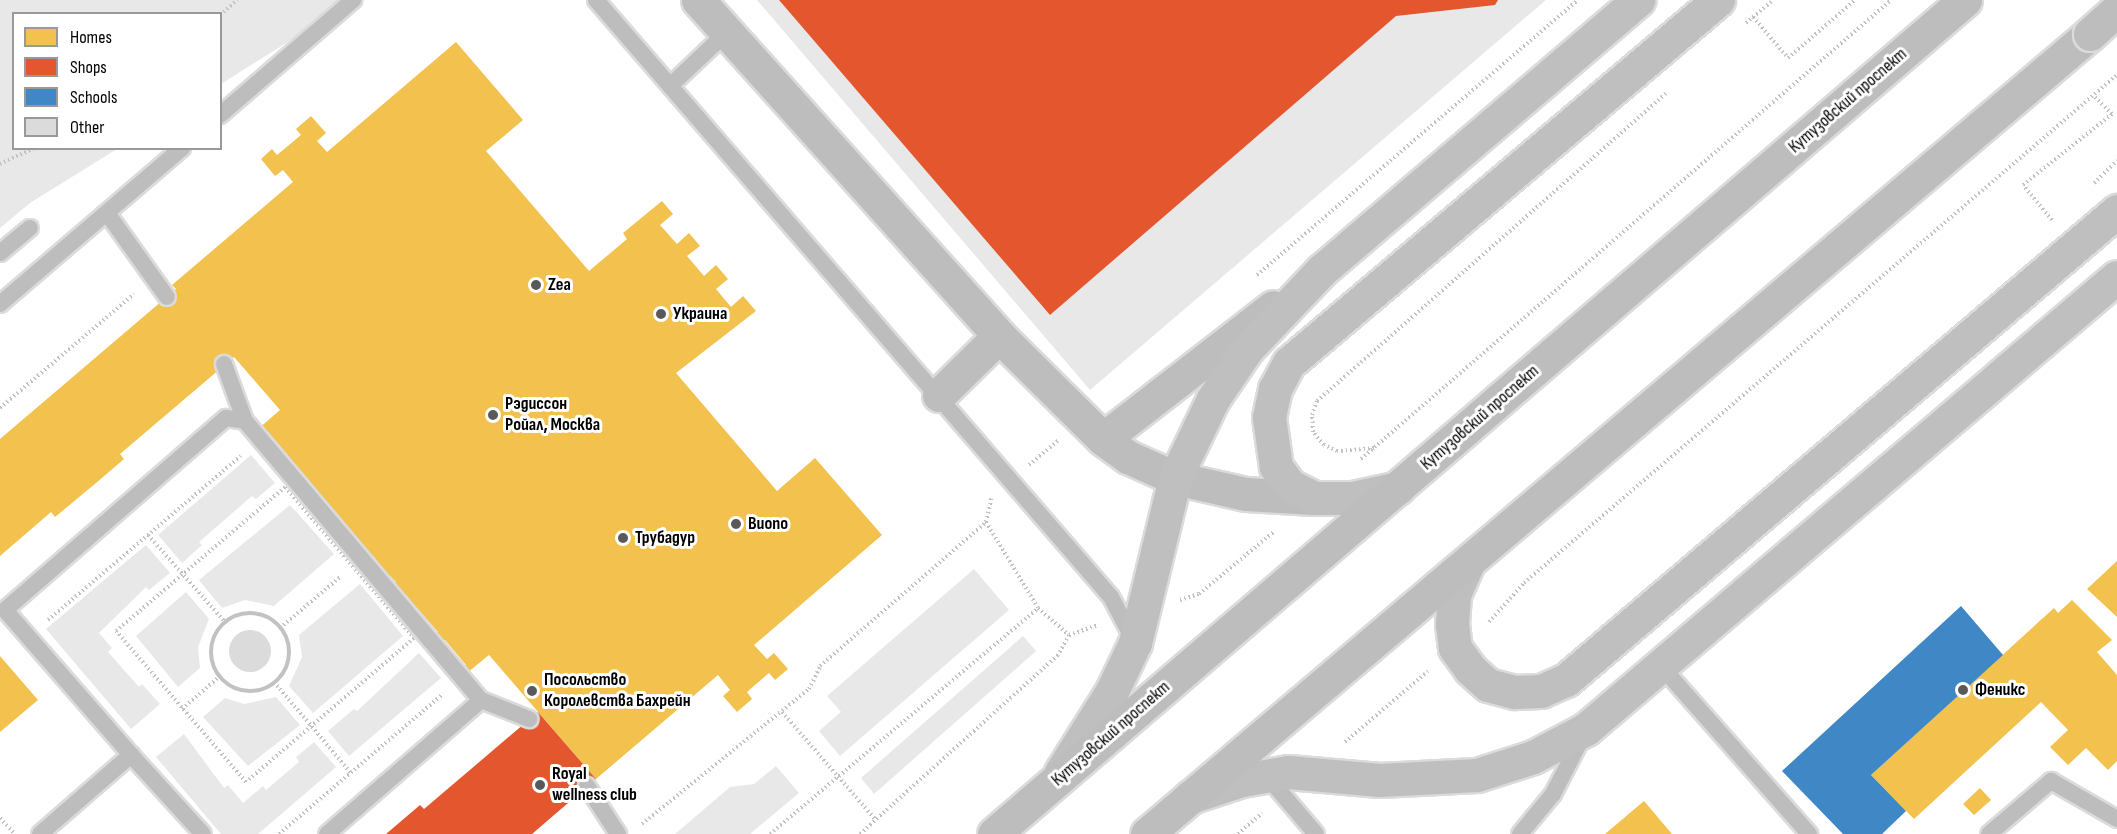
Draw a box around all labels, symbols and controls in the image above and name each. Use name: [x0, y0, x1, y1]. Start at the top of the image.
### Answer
legend: [12, 12, 222, 150]
text: Homes: [70, 27, 112, 48]
street label: Кутузовский проспект: [1784, 44, 1912, 158]
text: Shops: [70, 57, 107, 78]
text: Schools: [70, 87, 117, 108]
text: Other: [70, 117, 104, 138]
place label: Zea: [548, 274, 571, 296]
marker: Zea: [529, 278, 543, 292]
place label: Украина: [673, 303, 727, 325]
marker: Украина: [654, 307, 668, 321]
street label: Кутузовский проспект: [1416, 361, 1544, 475]
place label: Рэдиссон Ройал, Москва: [505, 394, 600, 436]
marker: Рэдиссон Ройал, Москва: [486, 408, 500, 422]
place label: Buono: [748, 513, 788, 535]
marker: Buono: [729, 517, 743, 531]
place label: Трубадур: [635, 527, 695, 549]
marker: Трубадур: [616, 531, 630, 545]
place label: Посольство Королевства Бахрейн: [544, 670, 691, 712]
street label: Кутузовский проспект: [1047, 677, 1175, 791]
place label: Феникс: [1975, 679, 2025, 701]
marker: Феникс: [1956, 683, 1970, 697]
marker: Посольство Королевства Бахрейн: [525, 684, 539, 698]
place label: Royal wellness club: [552, 764, 637, 806]
marker: Royal wellness club: [533, 778, 547, 792]

